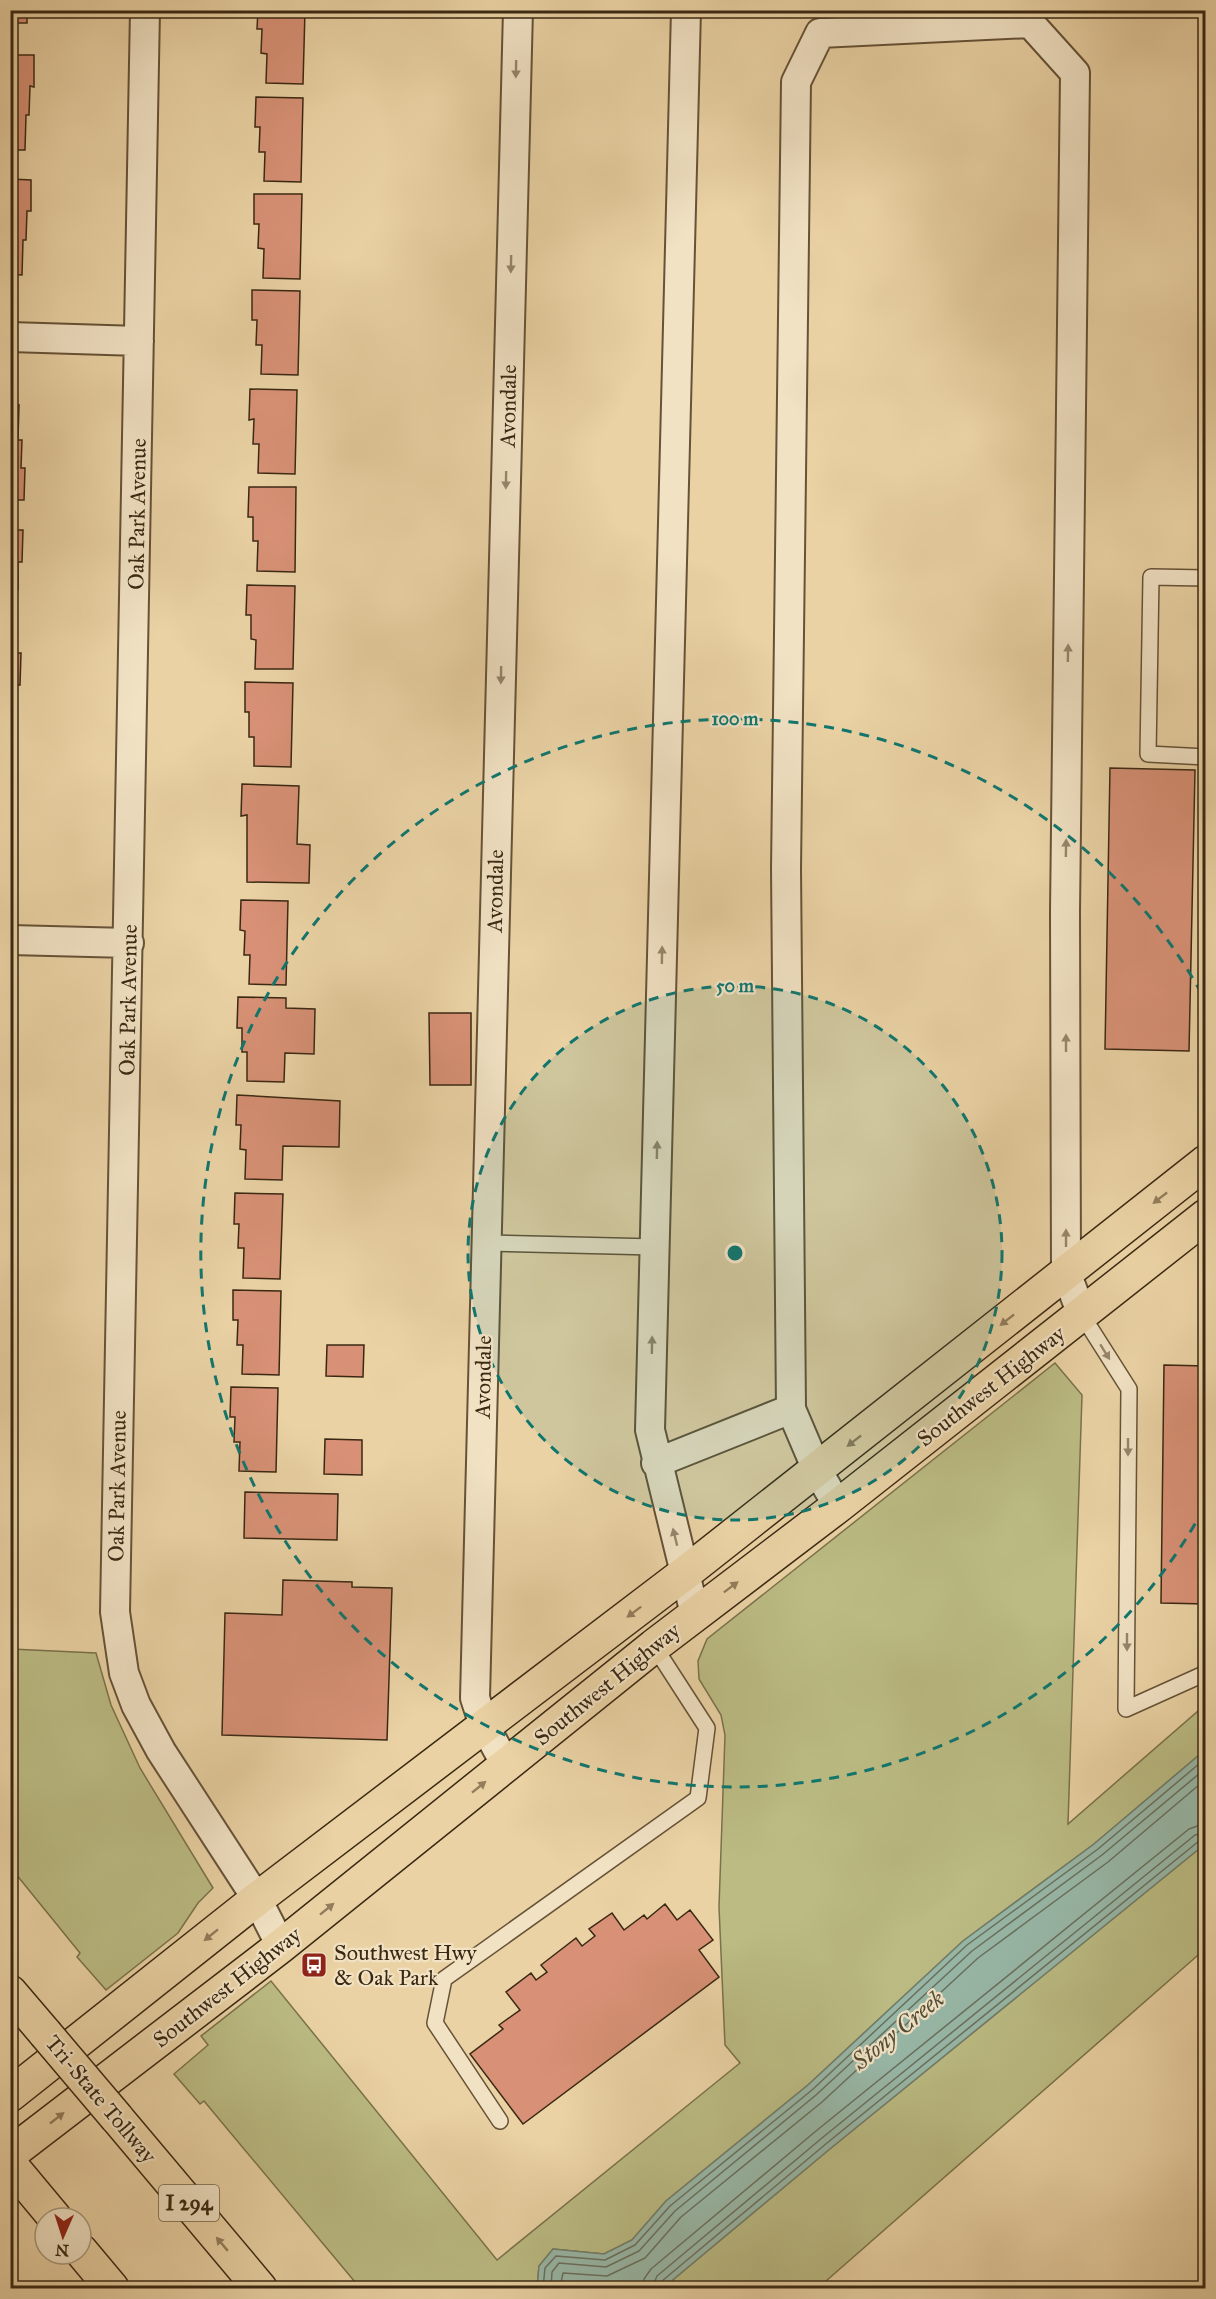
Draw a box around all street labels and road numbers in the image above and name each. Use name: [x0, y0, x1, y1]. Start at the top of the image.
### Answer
street label: Avondale: [494, 364, 522, 449]
street label: Oak Park Avenue: [122, 438, 152, 590]
street label: Avondale: [481, 849, 509, 934]
street label: Oak Park Avenue: [113, 924, 143, 1076]
street label: Southwest Highway: [912, 1319, 1071, 1452]
street label: Avondale: [469, 1335, 497, 1420]
street label: Oak Park Avenue: [102, 1410, 132, 1562]
street label: Southwest Highway: [528, 1616, 686, 1751]
street label: Southwest Highway: [148, 1920, 307, 2053]
street label: Tri-State Tollway: [40, 2029, 163, 2169]
road number: I 294: [159, 2185, 219, 2221]

